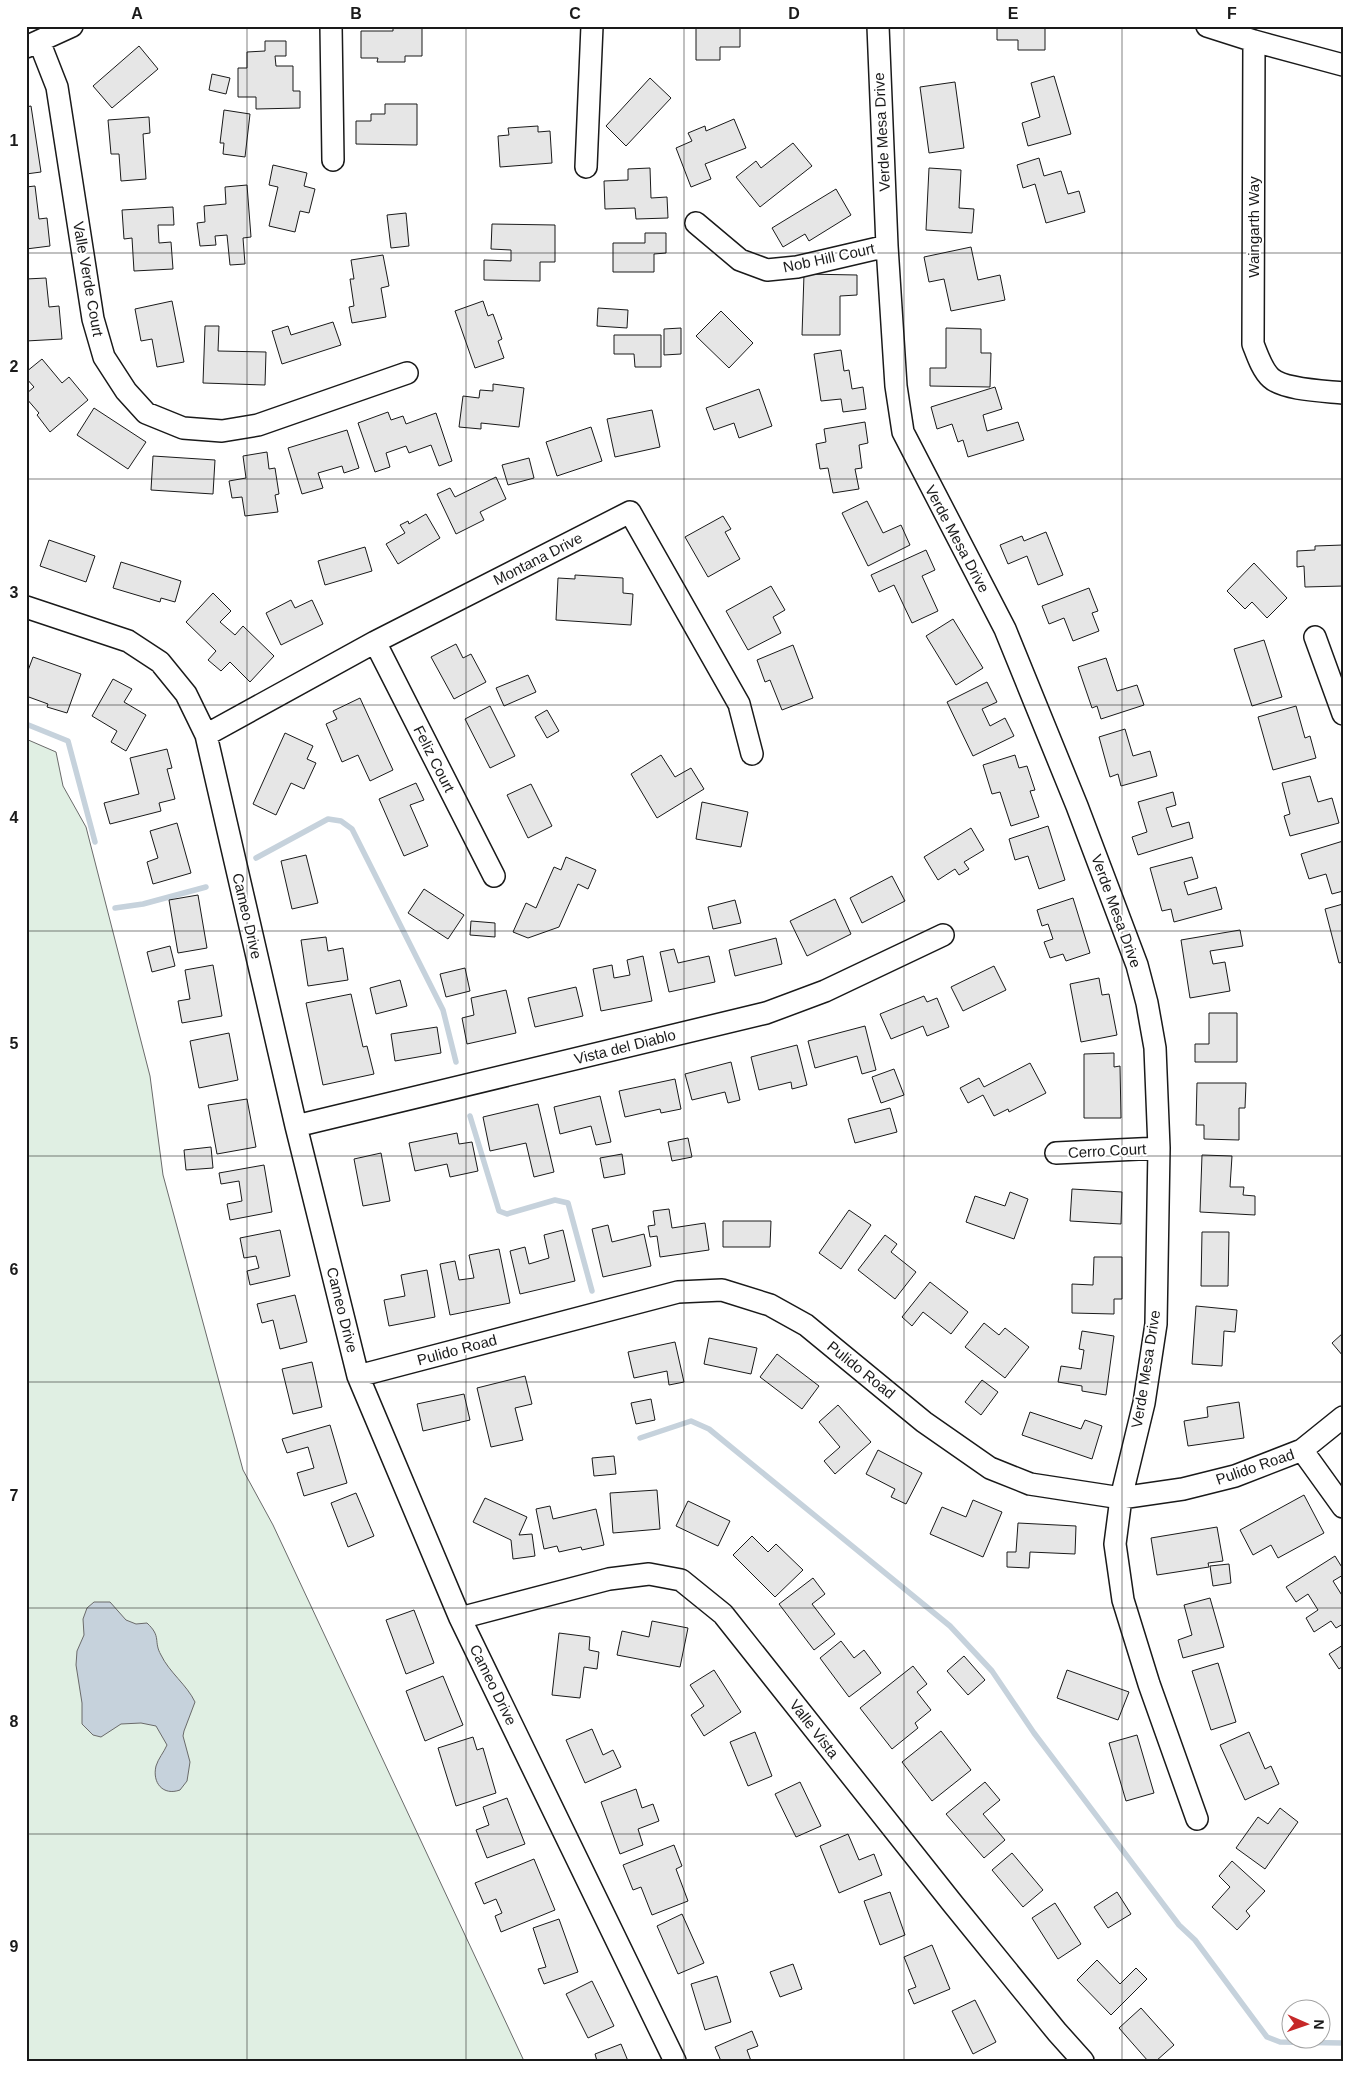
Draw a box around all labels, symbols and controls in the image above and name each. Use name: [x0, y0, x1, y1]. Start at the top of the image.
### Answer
text: A: [131, 5, 143, 22]
text: B: [350, 5, 362, 22]
text: C: [569, 5, 581, 22]
text: D: [788, 5, 800, 22]
text: E: [1008, 5, 1019, 22]
text: F: [1227, 5, 1237, 22]
street label: Verde Mesa Drive: [870, 72, 893, 192]
text: 1: [10, 132, 19, 149]
street label: Waingarth Way: [1245, 176, 1262, 278]
street label: Valle Verde Court: [70, 220, 107, 339]
street label: Nob Hill Court: [781, 239, 877, 276]
text: 2: [10, 358, 19, 375]
street label: Verde Mesa Drive: [922, 482, 993, 595]
street label: Montana Drive: [490, 529, 585, 588]
text: 3: [10, 584, 19, 601]
street label: Feliz Court: [410, 723, 459, 796]
text: 4: [10, 809, 19, 826]
street label: Verde Mesa Drive: [1088, 852, 1145, 970]
street label: Cameo Drive: [229, 871, 266, 960]
street label: Vista del Diablo: [572, 1026, 677, 1067]
text: 5: [10, 1035, 19, 1052]
street label: Cerro Court: [1067, 1140, 1147, 1161]
text: 6: [10, 1261, 19, 1278]
street label: Cameo Drive: [324, 1265, 361, 1354]
street label: Verde Mesa Drive: [1128, 1309, 1163, 1429]
street label: Pulido Road: [415, 1331, 499, 1368]
street label: Pulido Road: [824, 1337, 898, 1402]
street label: Pulido Road: [1213, 1445, 1296, 1488]
text: 7: [10, 1487, 19, 1504]
street label: Cameo Drive: [467, 1642, 520, 1728]
street label: Valle Vista: [786, 1696, 843, 1762]
text: 8: [10, 1713, 19, 1730]
text: 9: [10, 1938, 19, 1955]
north arrow: [1282, 2000, 1332, 2050]
text: N: [1311, 2019, 1327, 2030]

